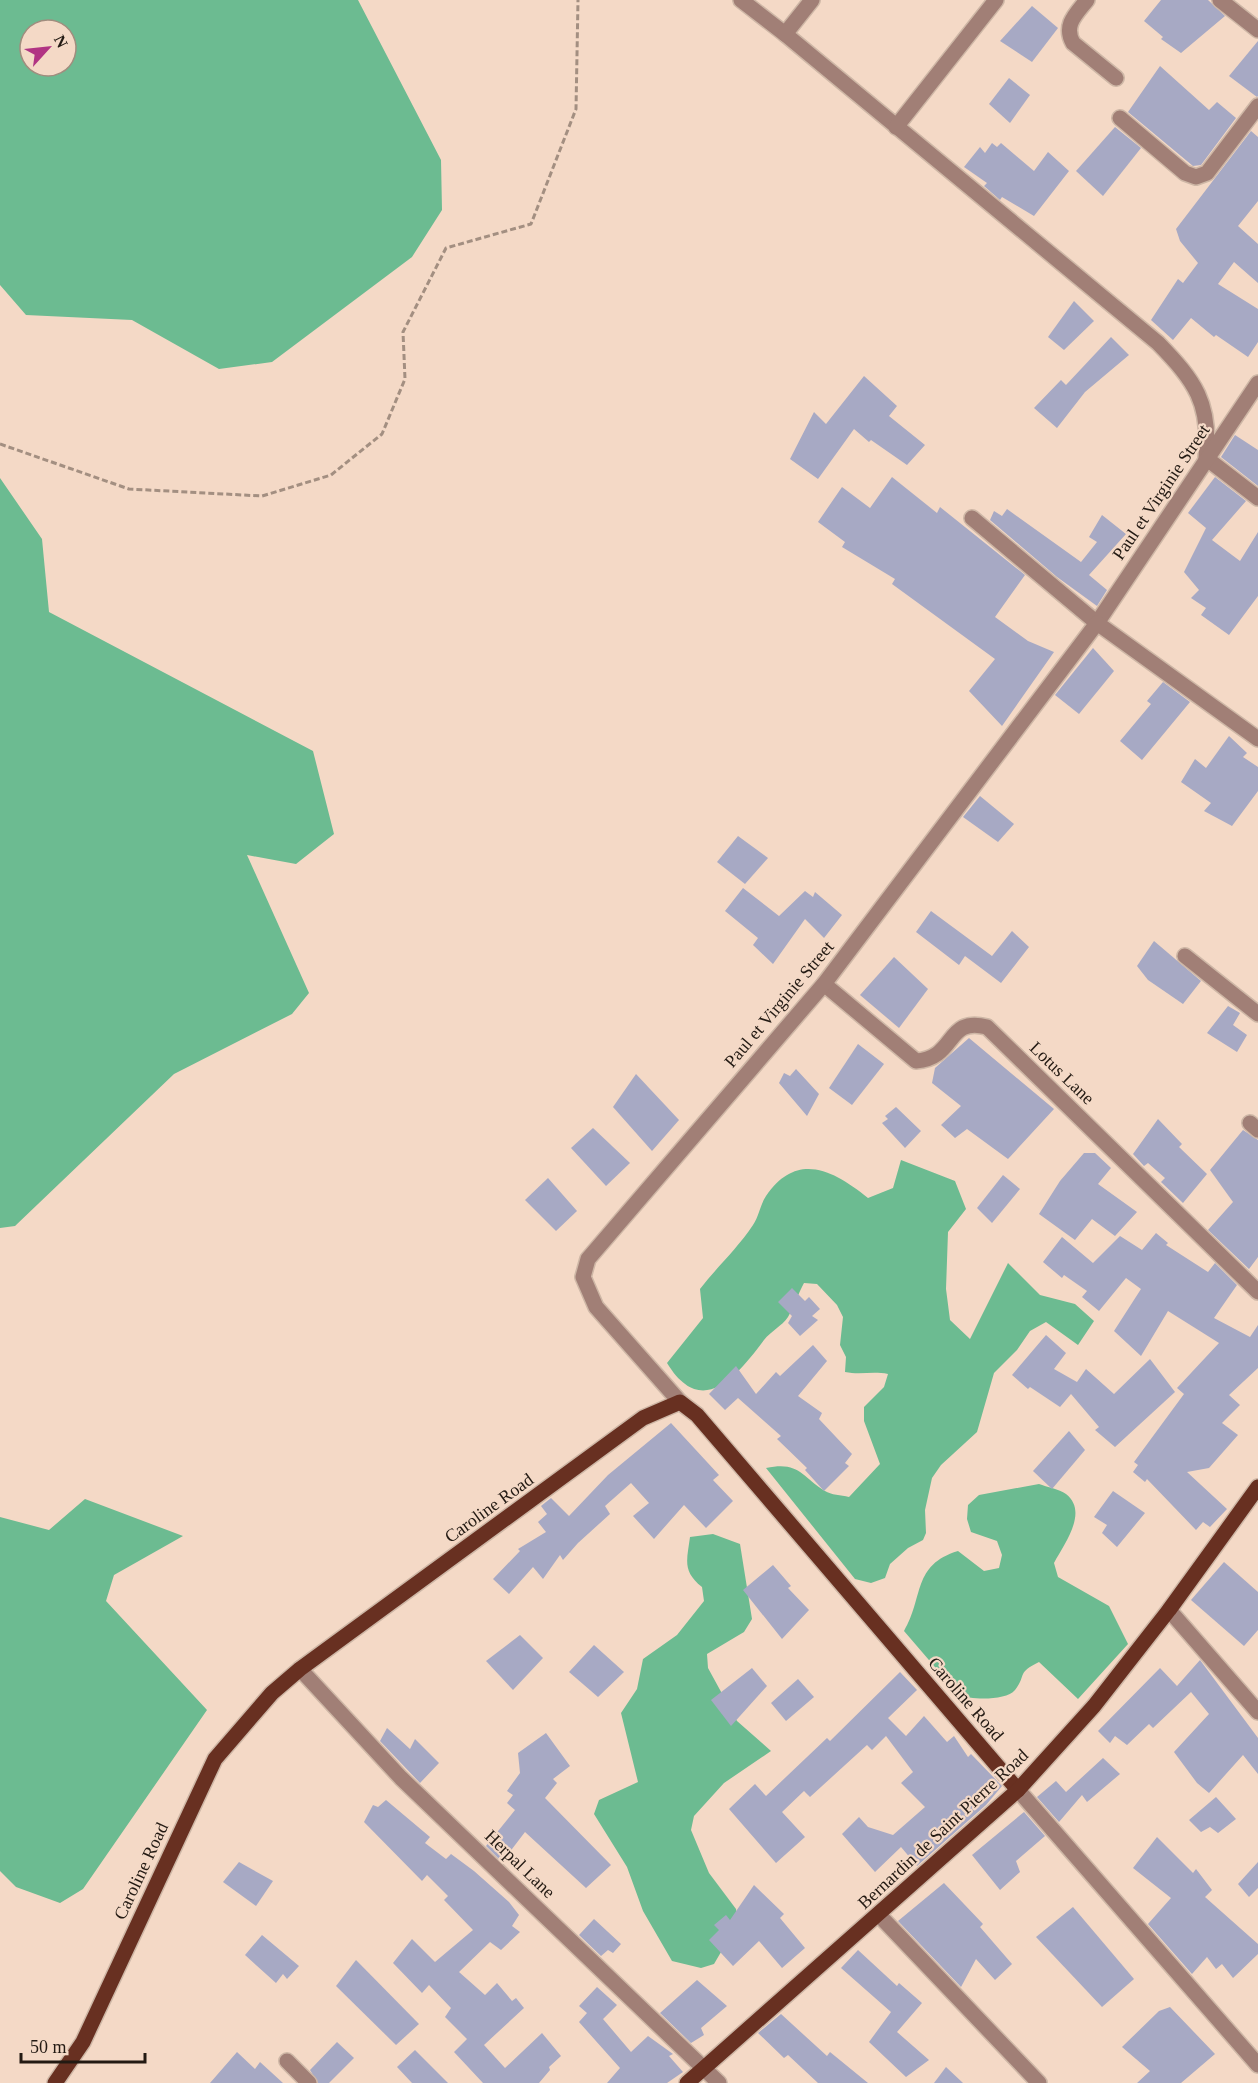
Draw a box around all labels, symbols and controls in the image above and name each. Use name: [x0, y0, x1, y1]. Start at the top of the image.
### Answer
north arrow: [18, 18, 78, 78]
text: N: [51, 32, 71, 51]
street label: Paul et Virginie Street: [1108, 421, 1214, 563]
street label: Paul et Virginie Street: [720, 937, 838, 1071]
street label: Lotus Lane: [1026, 1038, 1098, 1108]
street label: Caroline Road: [441, 1469, 537, 1547]
street label: Caroline Road: [924, 1653, 1008, 1745]
street label: Bernardin de Saint Pierre Road: [854, 1745, 1032, 1913]
street label: Caroline Road: [110, 1819, 172, 1923]
street label: Herpal Lane: [481, 1826, 559, 1902]
scale bar: [21, 2026, 146, 2064]
text: 50 m: [30, 2037, 67, 2057]

